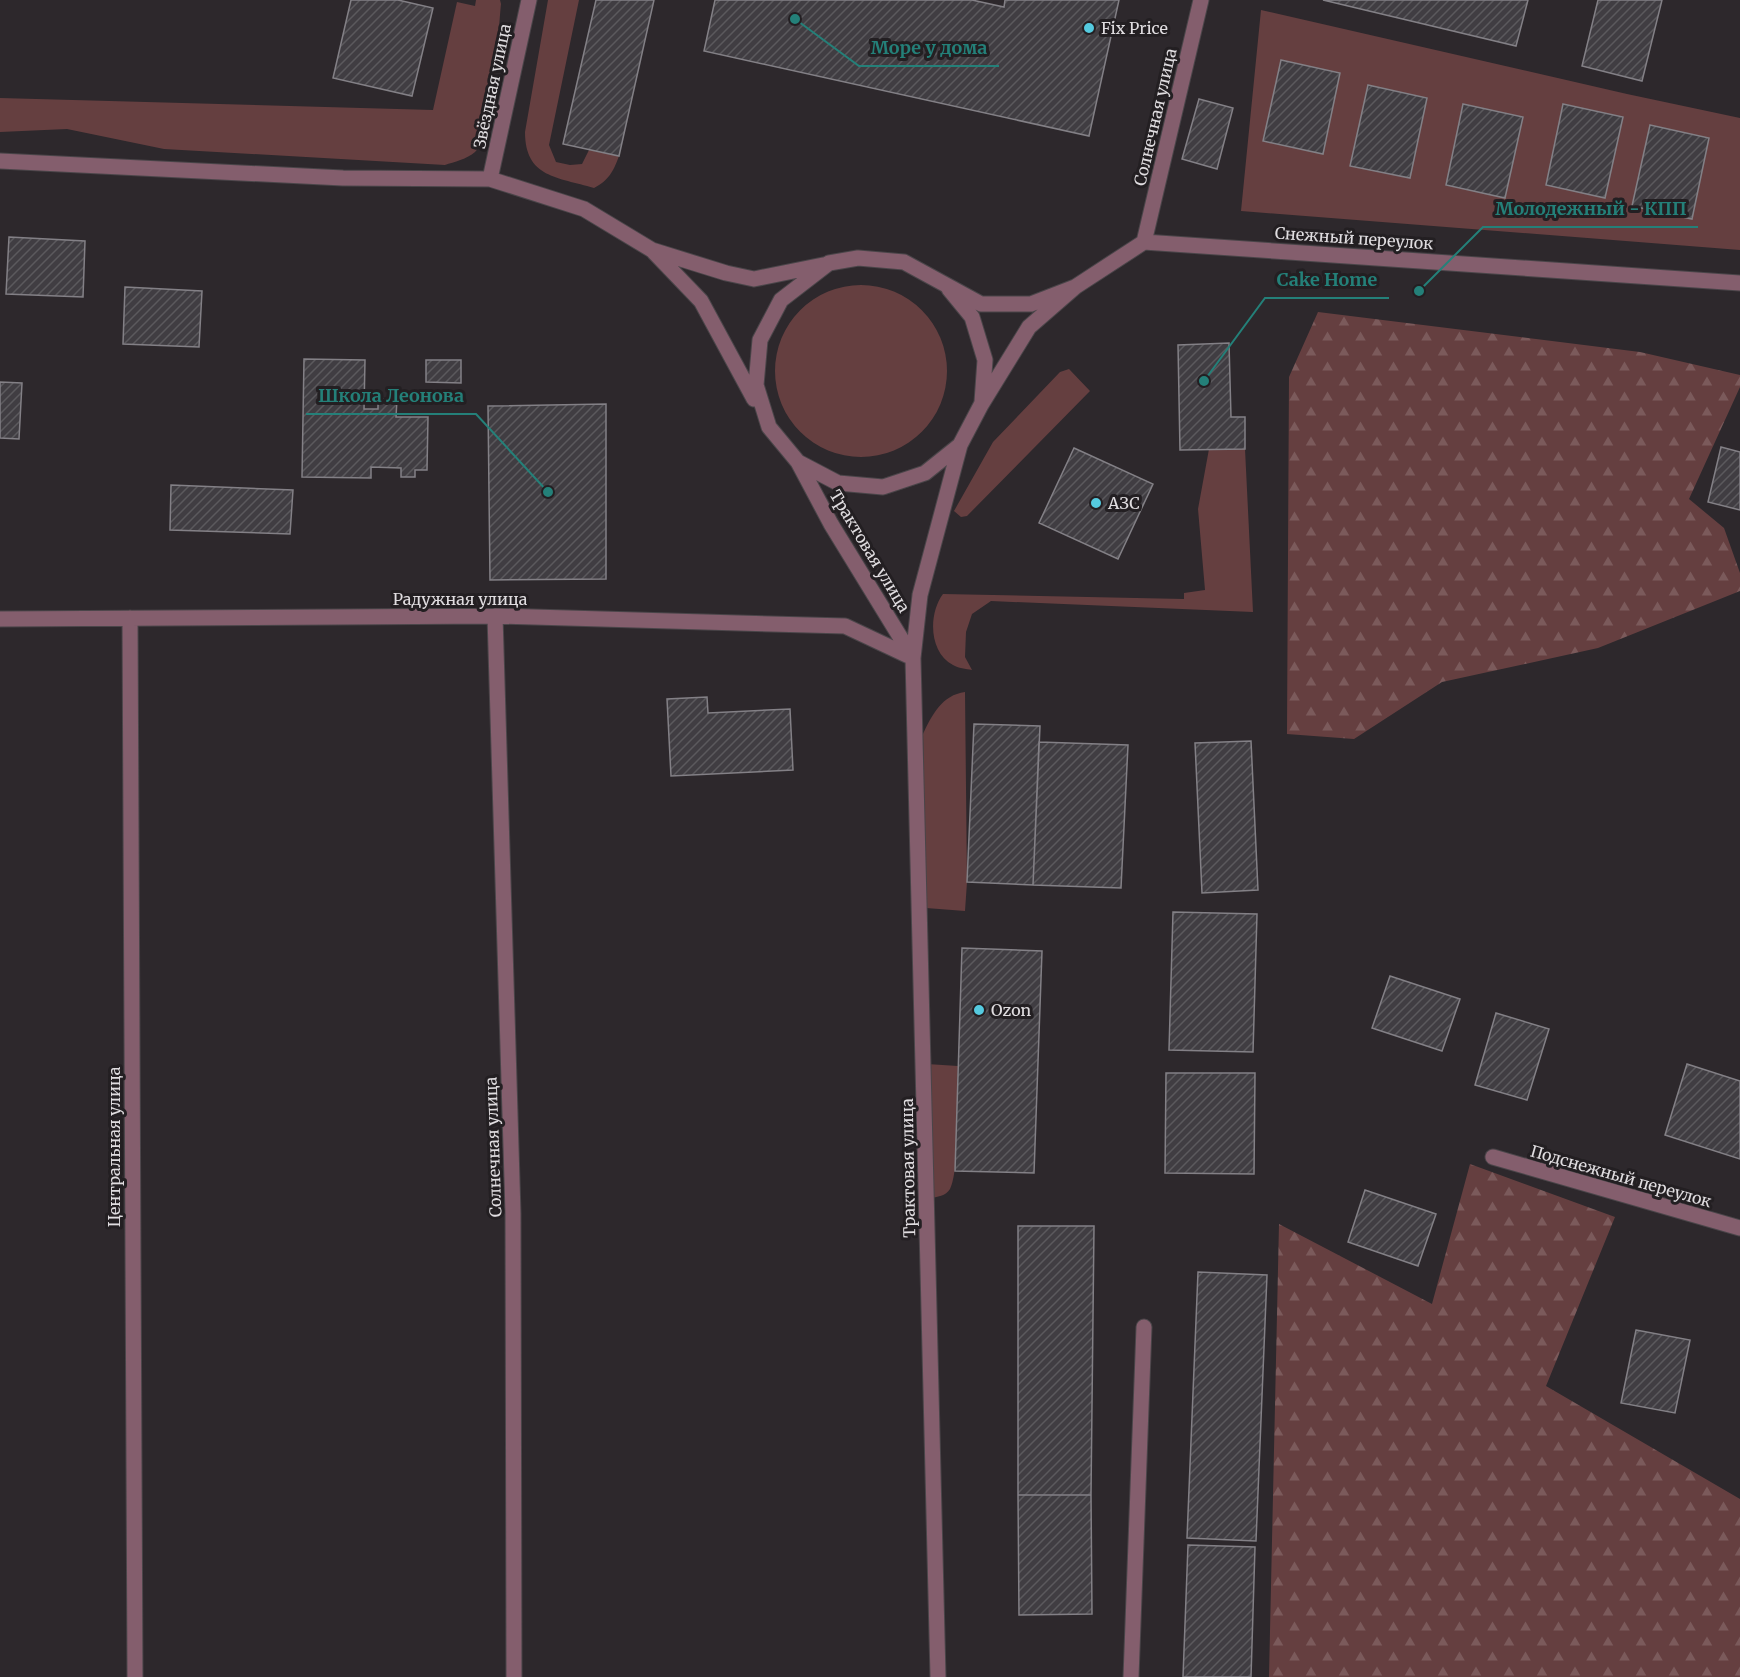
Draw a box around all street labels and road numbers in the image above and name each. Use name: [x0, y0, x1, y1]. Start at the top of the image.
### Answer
street label: Звёздная улица: [469, 21, 515, 150]
street label: Солнечная улица: [1129, 46, 1181, 188]
street label: Снежный переулок: [1274, 222, 1434, 254]
street label: Трактовая улица: [825, 486, 915, 616]
street label: Радужная улица: [393, 589, 528, 609]
street label: Центральная улица: [104, 1066, 124, 1227]
street label: Солнечная улица: [481, 1076, 505, 1218]
street label: Трактовая улица: [897, 1098, 919, 1238]
street label: Подснежный переулок: [1528, 1141, 1714, 1211]

